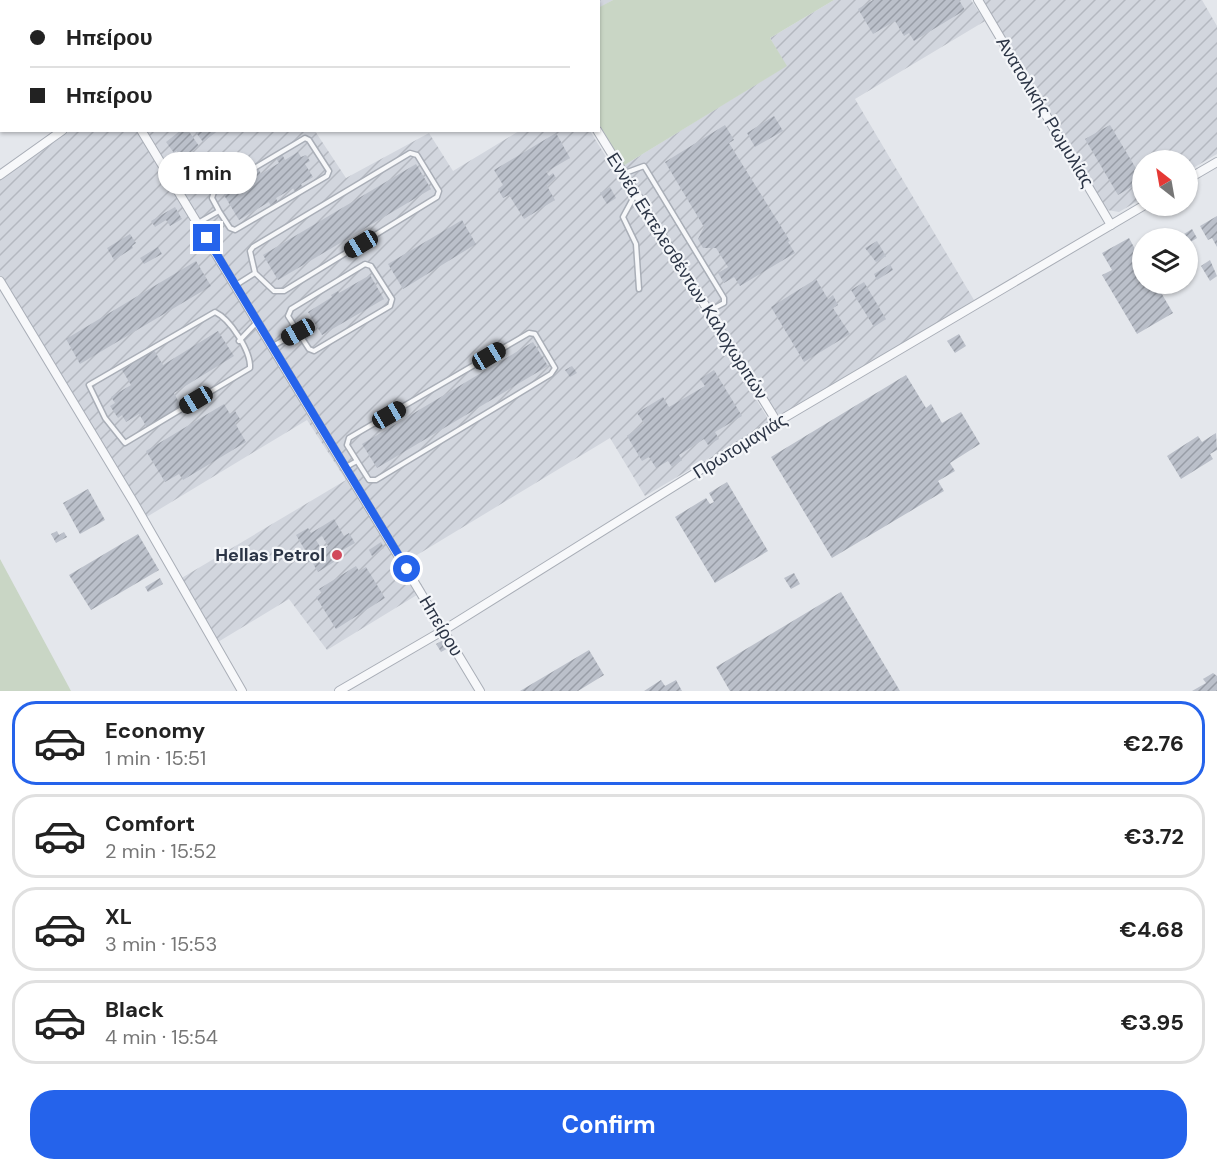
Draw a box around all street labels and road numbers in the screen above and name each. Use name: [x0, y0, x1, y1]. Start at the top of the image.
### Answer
street label: Ανατολικής Ρωμυλίας: [991, 32, 1100, 192]
street label: Εννέα Εκτελεσθέντων Καλοχωριτών: [601, 148, 773, 404]
street label: Πρωτομαγιάς: [688, 407, 792, 484]
street label: Ηπείρου: [414, 591, 468, 661]

